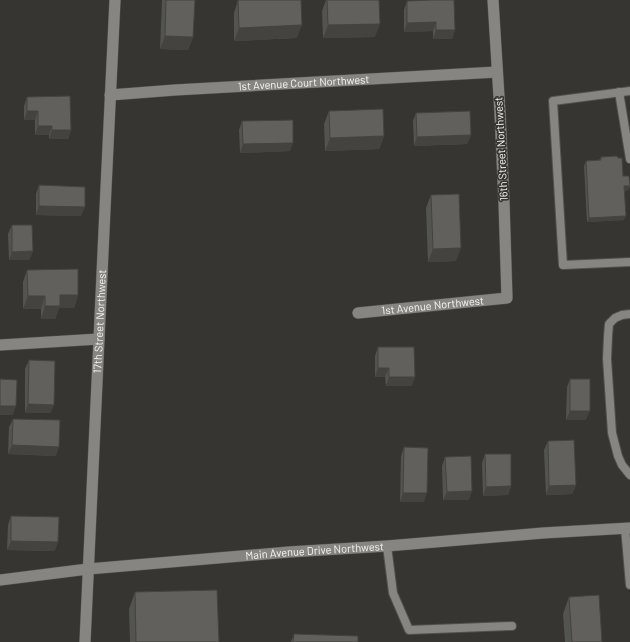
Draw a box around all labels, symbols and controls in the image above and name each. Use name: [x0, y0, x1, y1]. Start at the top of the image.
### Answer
street label: 1st Avenue Court Northwest: [237, 72, 370, 92]
street label: 16th Street Northwest: [491, 97, 510, 201]
street label: 17th Street Northwest: [90, 269, 108, 373]
street label: 1st Avenue Northwest: [381, 293, 484, 317]
street label: Main Avenue Drive Northwest: [245, 539, 384, 562]

